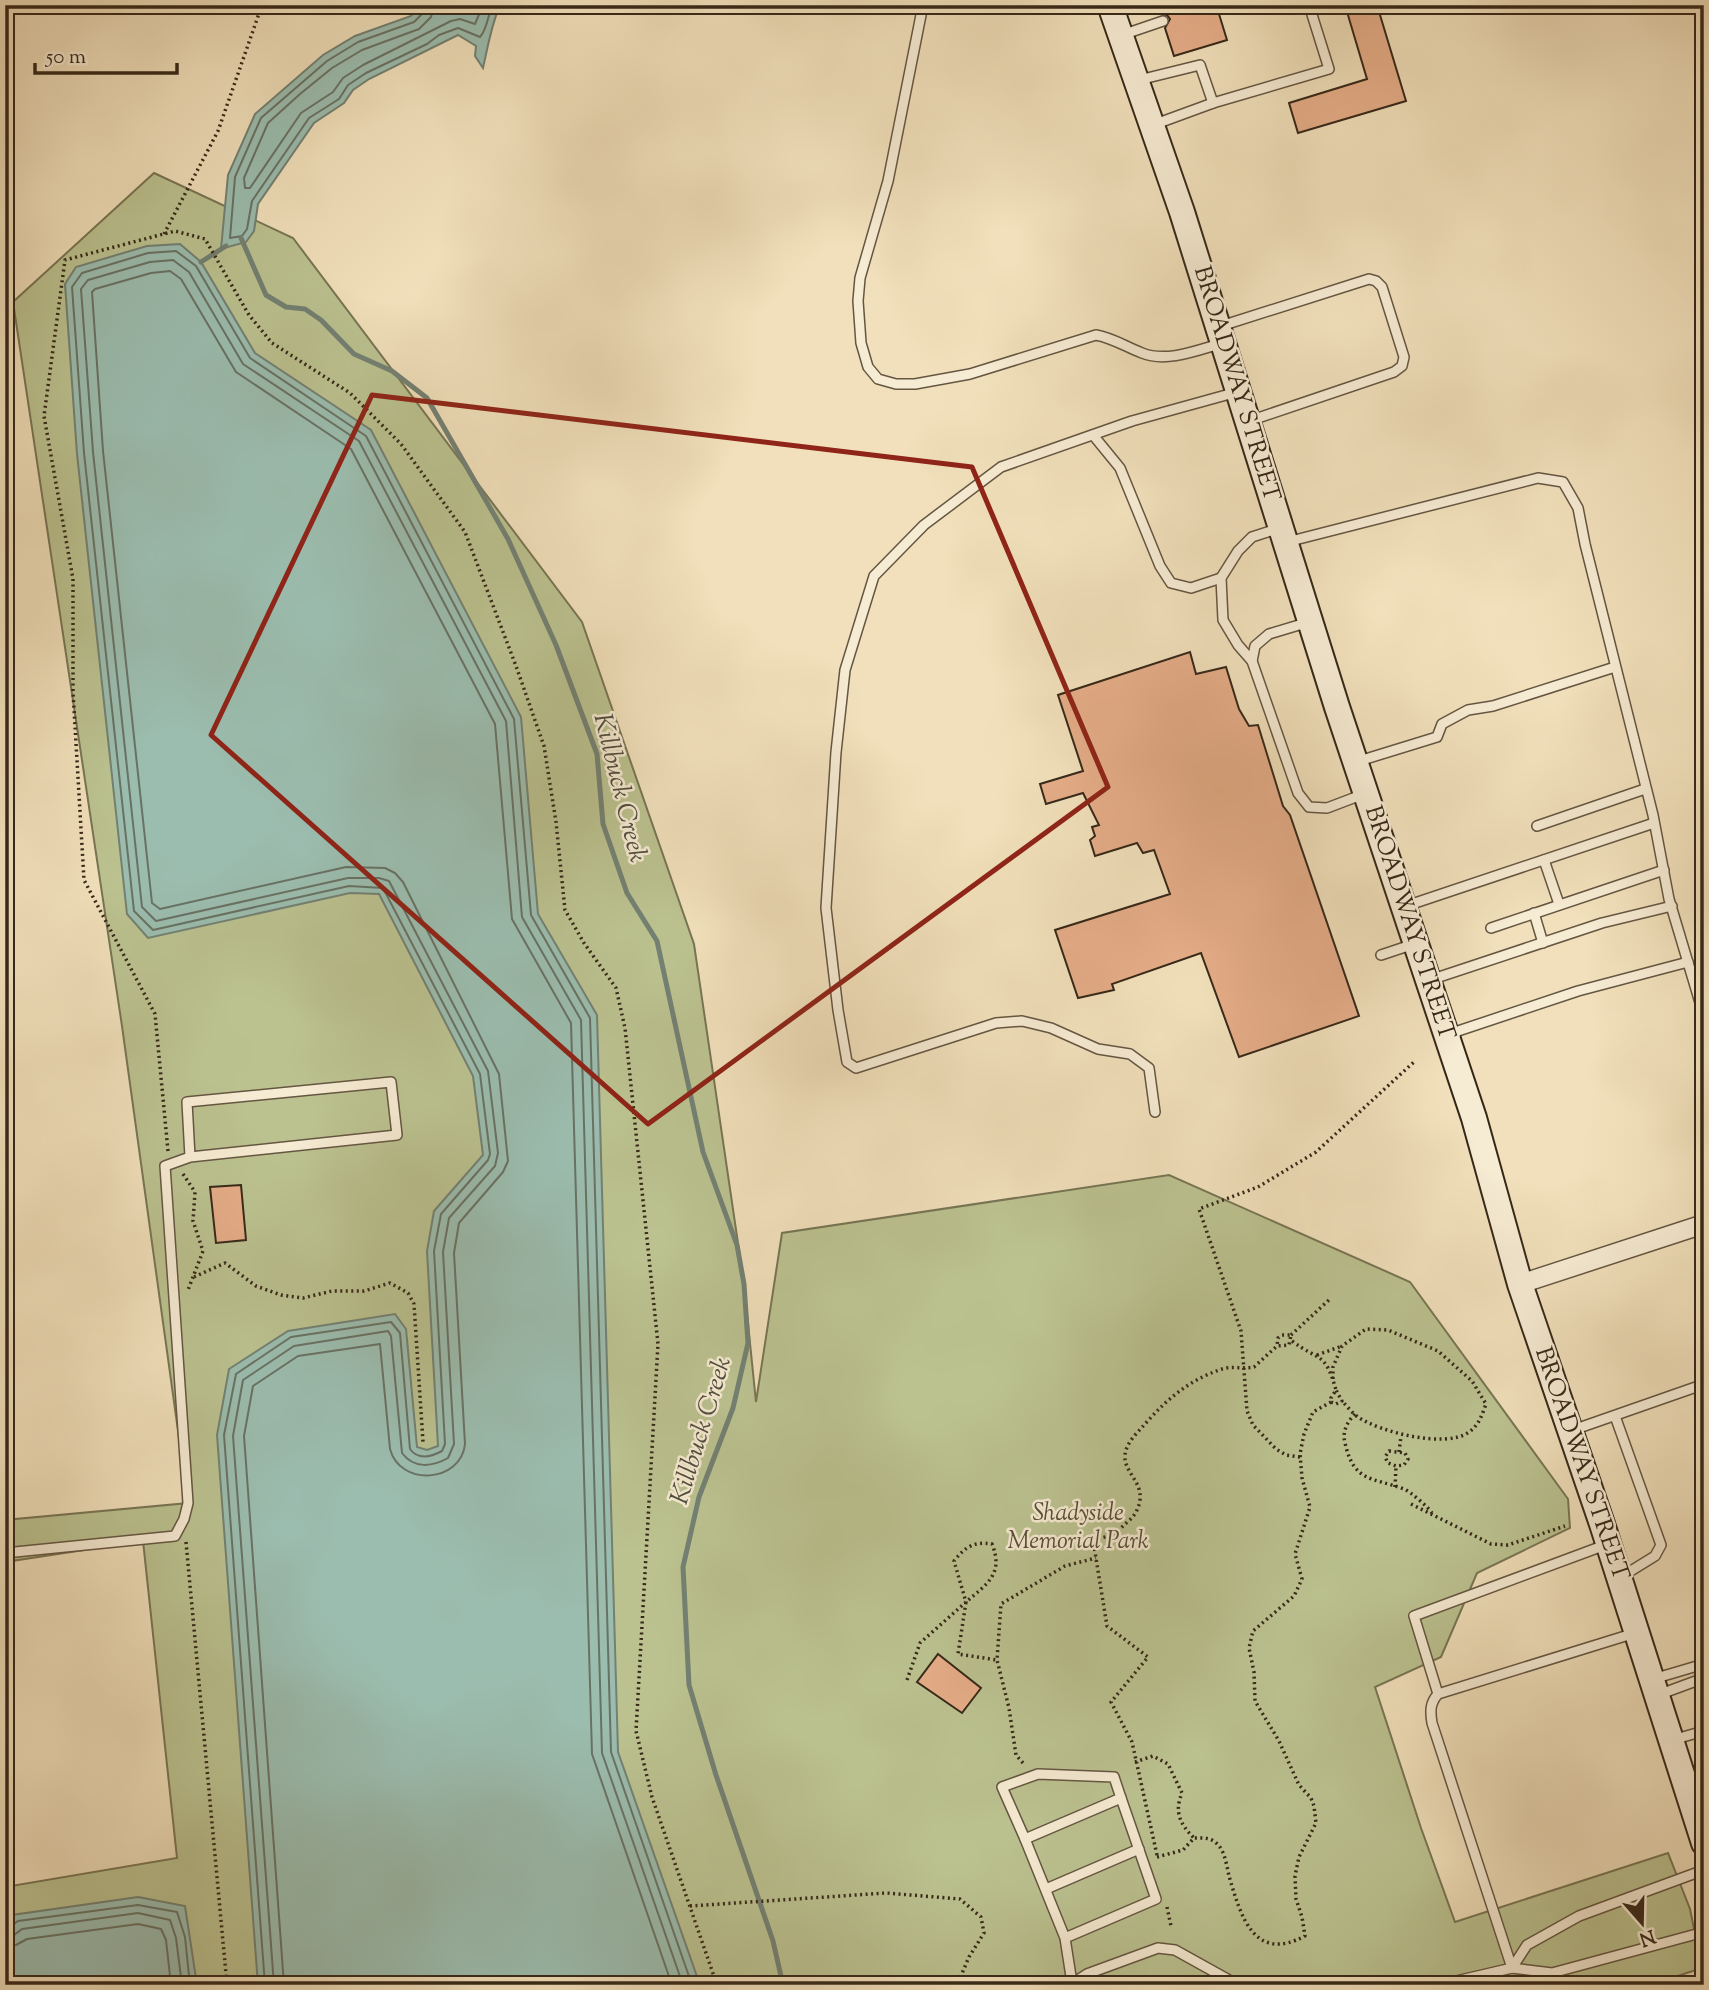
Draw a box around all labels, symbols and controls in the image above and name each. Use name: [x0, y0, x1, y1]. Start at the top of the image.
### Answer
scale bar: [35, 32, 177, 76]
text: 50 m: [45, 43, 86, 73]
street label: BROADWAY STREET: [1184, 262, 1288, 506]
water label: Killbuck Creek: [583, 710, 655, 867]
street label: BROADWAY STREET: [1355, 801, 1463, 1045]
street label: BROADWAY STREET: [1525, 1343, 1637, 1585]
water label: Killbuck Creek: [662, 1353, 742, 1509]
park label: Shadyside Memorial Park: [1007, 1497, 1149, 1559]
north arrow: [1608, 1888, 1678, 1958]
text: N: [1635, 1921, 1659, 1952]

